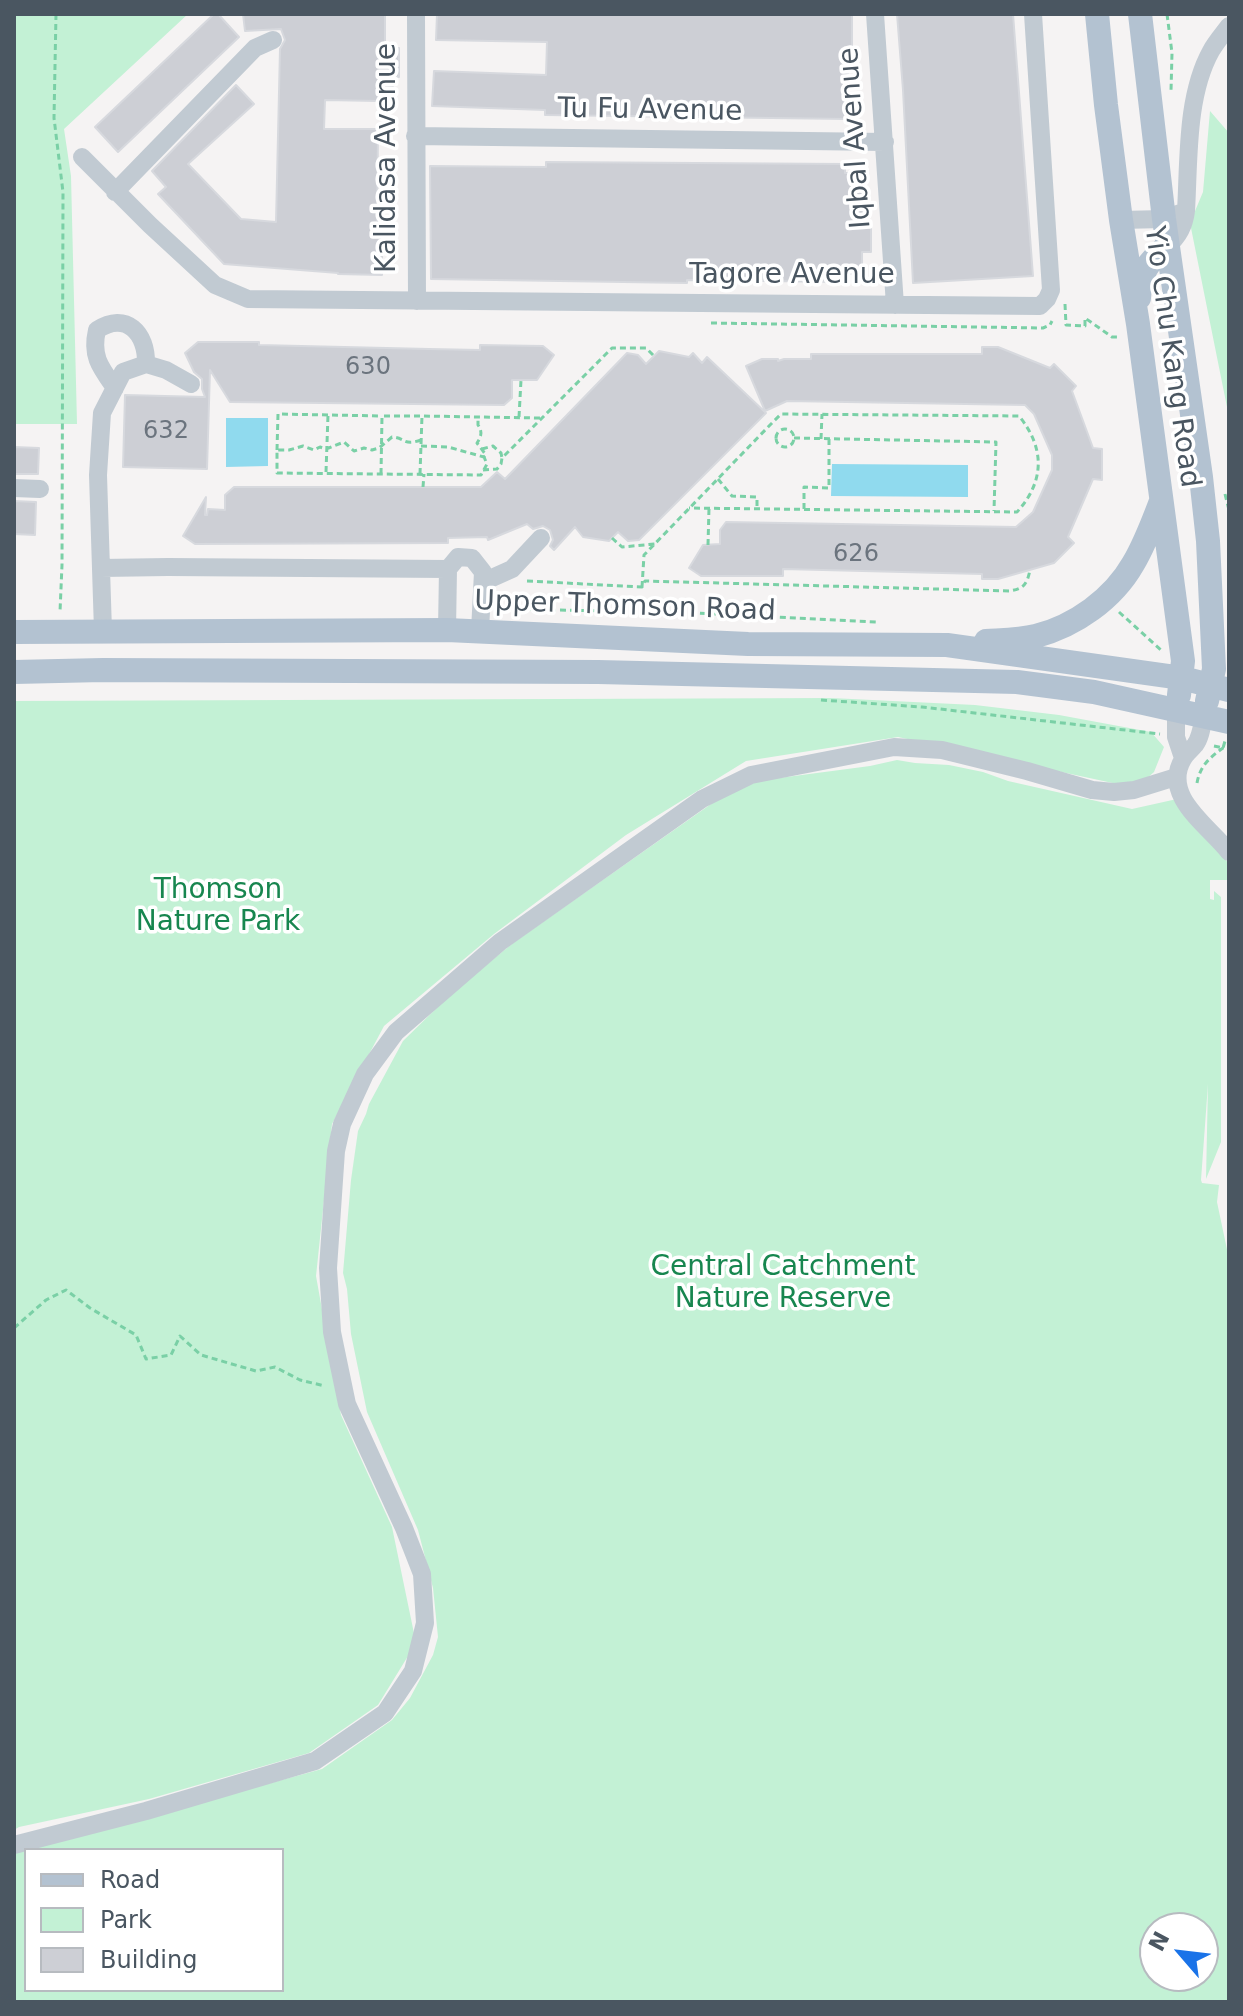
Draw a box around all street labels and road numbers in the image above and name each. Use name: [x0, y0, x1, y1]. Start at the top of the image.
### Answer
street label: Kalidasa Avenue: [371, 43, 405, 273]
street label: Iqbal Avenue: [833, 46, 879, 230]
street label: Tu Fu Avenue: [557, 93, 743, 129]
street label: Yio Chu Kang Road: [1136, 224, 1206, 490]
street label: Tagore Avenue: [689, 259, 895, 293]
street label: Upper Thomson Road: [474, 585, 776, 629]

